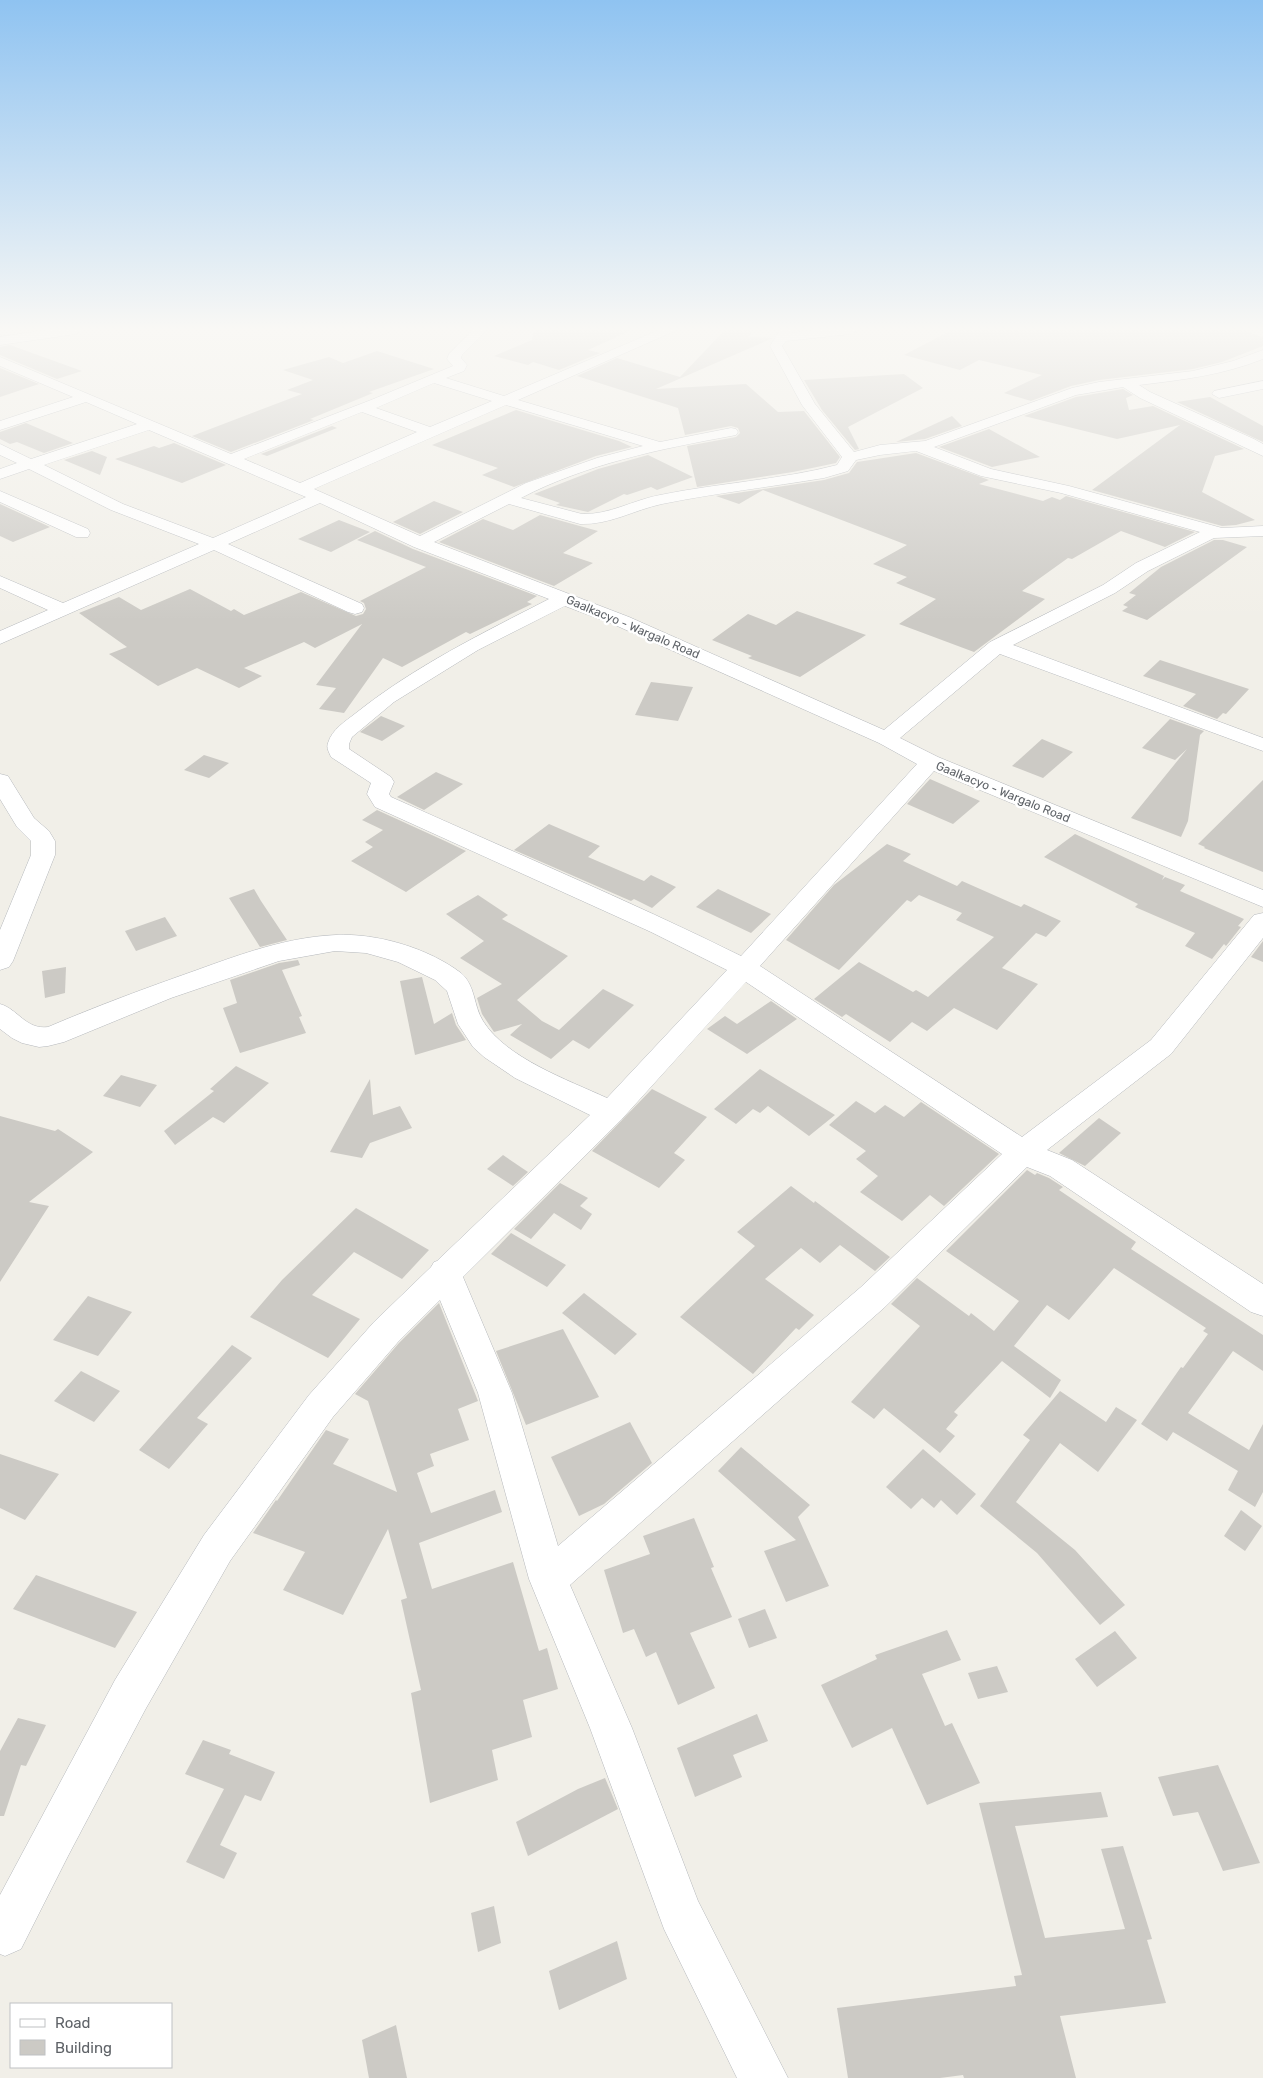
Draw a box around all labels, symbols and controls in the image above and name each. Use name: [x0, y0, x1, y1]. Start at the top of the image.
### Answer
street label: Gaalkacyo - Wargalo Road: [564, 592, 702, 662]
street label: Gaalkacyo - Wargalo Road: [934, 759, 1072, 825]
legend: [10, 2003, 172, 2068]
text: Road: [55, 2014, 91, 2032]
text: Building: [55, 2039, 112, 2057]

